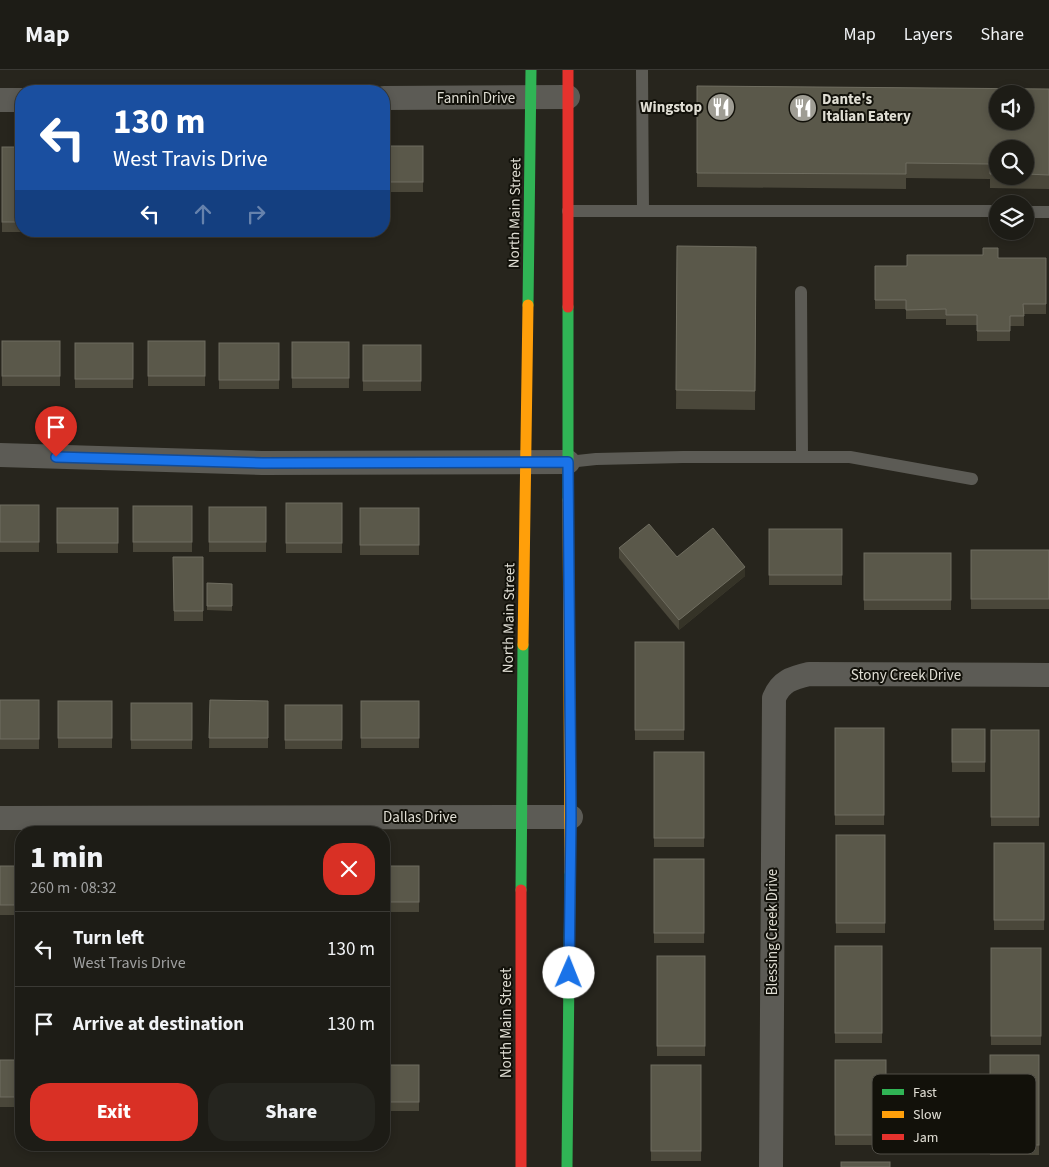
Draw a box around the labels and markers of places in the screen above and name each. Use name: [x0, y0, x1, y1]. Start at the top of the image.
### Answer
place label: Dante's Italian Eatery: [822, 89, 911, 127]
restaurant icon: Wingstop: [706, 92, 736, 122]
restaurant icon: Dante's Italian Eatery: [788, 93, 818, 123]
place label: Wingstop: [640, 97, 702, 118]
pin: [35, 406, 77, 457]

